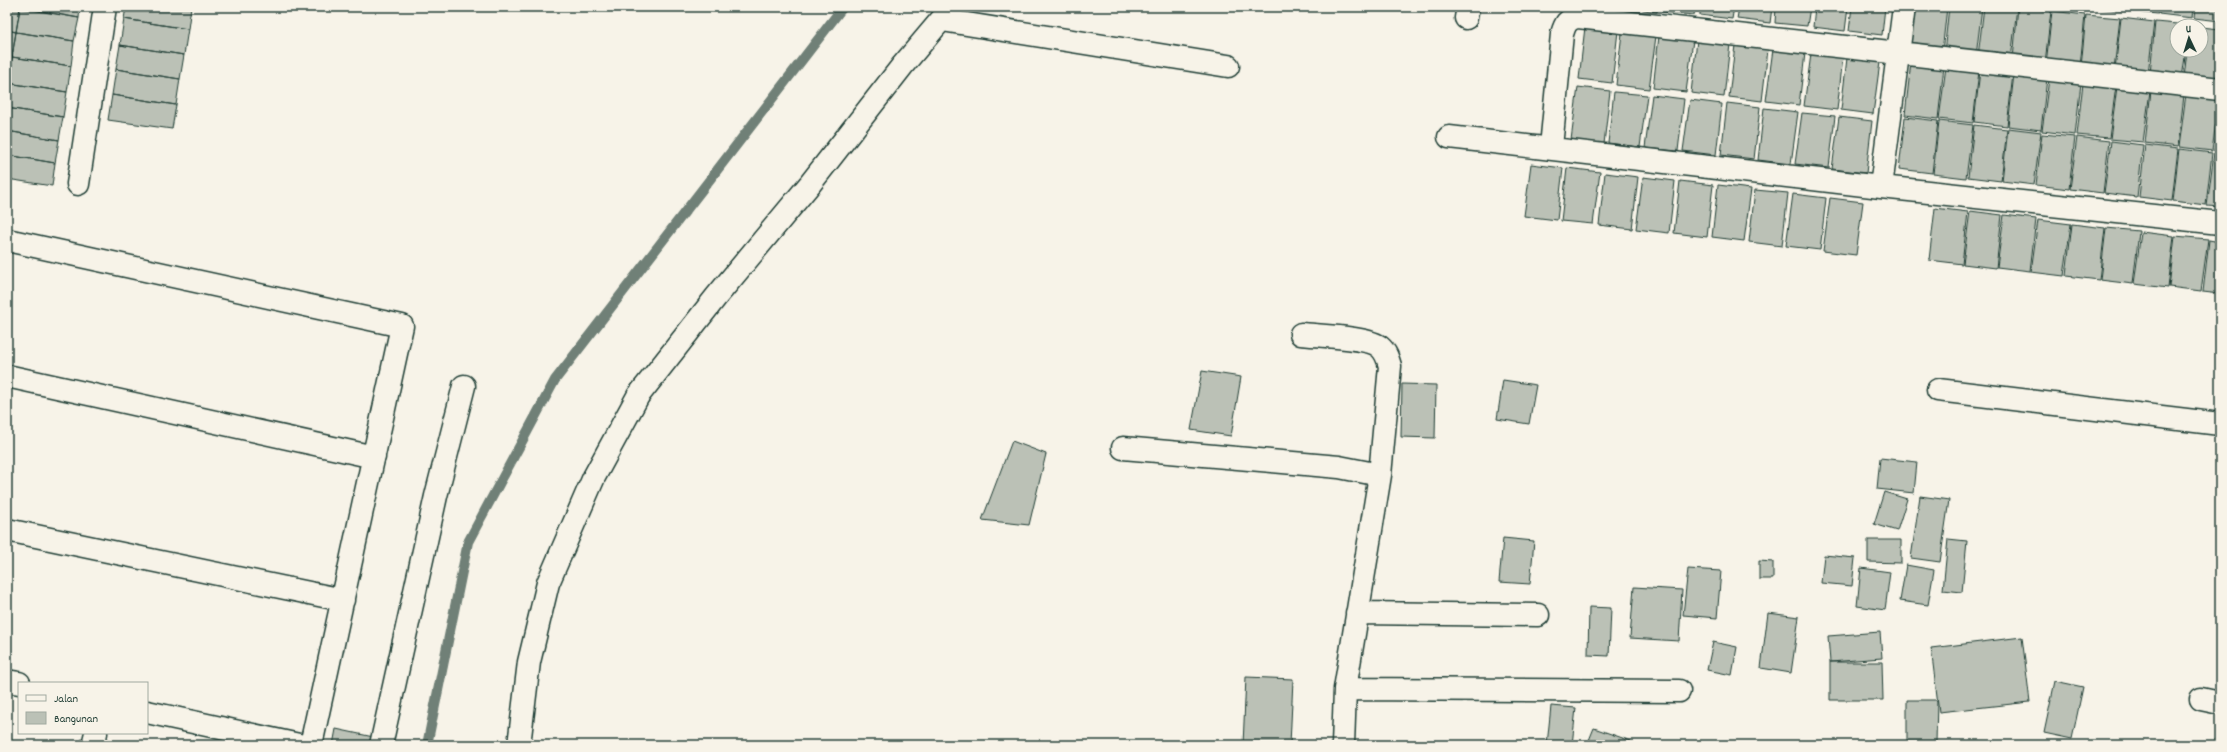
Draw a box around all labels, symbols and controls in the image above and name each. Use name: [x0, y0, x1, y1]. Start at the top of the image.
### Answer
north arrow: [2169, 18, 2209, 58]
text: U: [2185, 22, 2192, 38]
legend: [18, 682, 148, 734]
text: Jalan: [54, 691, 78, 708]
text: Bangunan: [54, 711, 98, 728]

